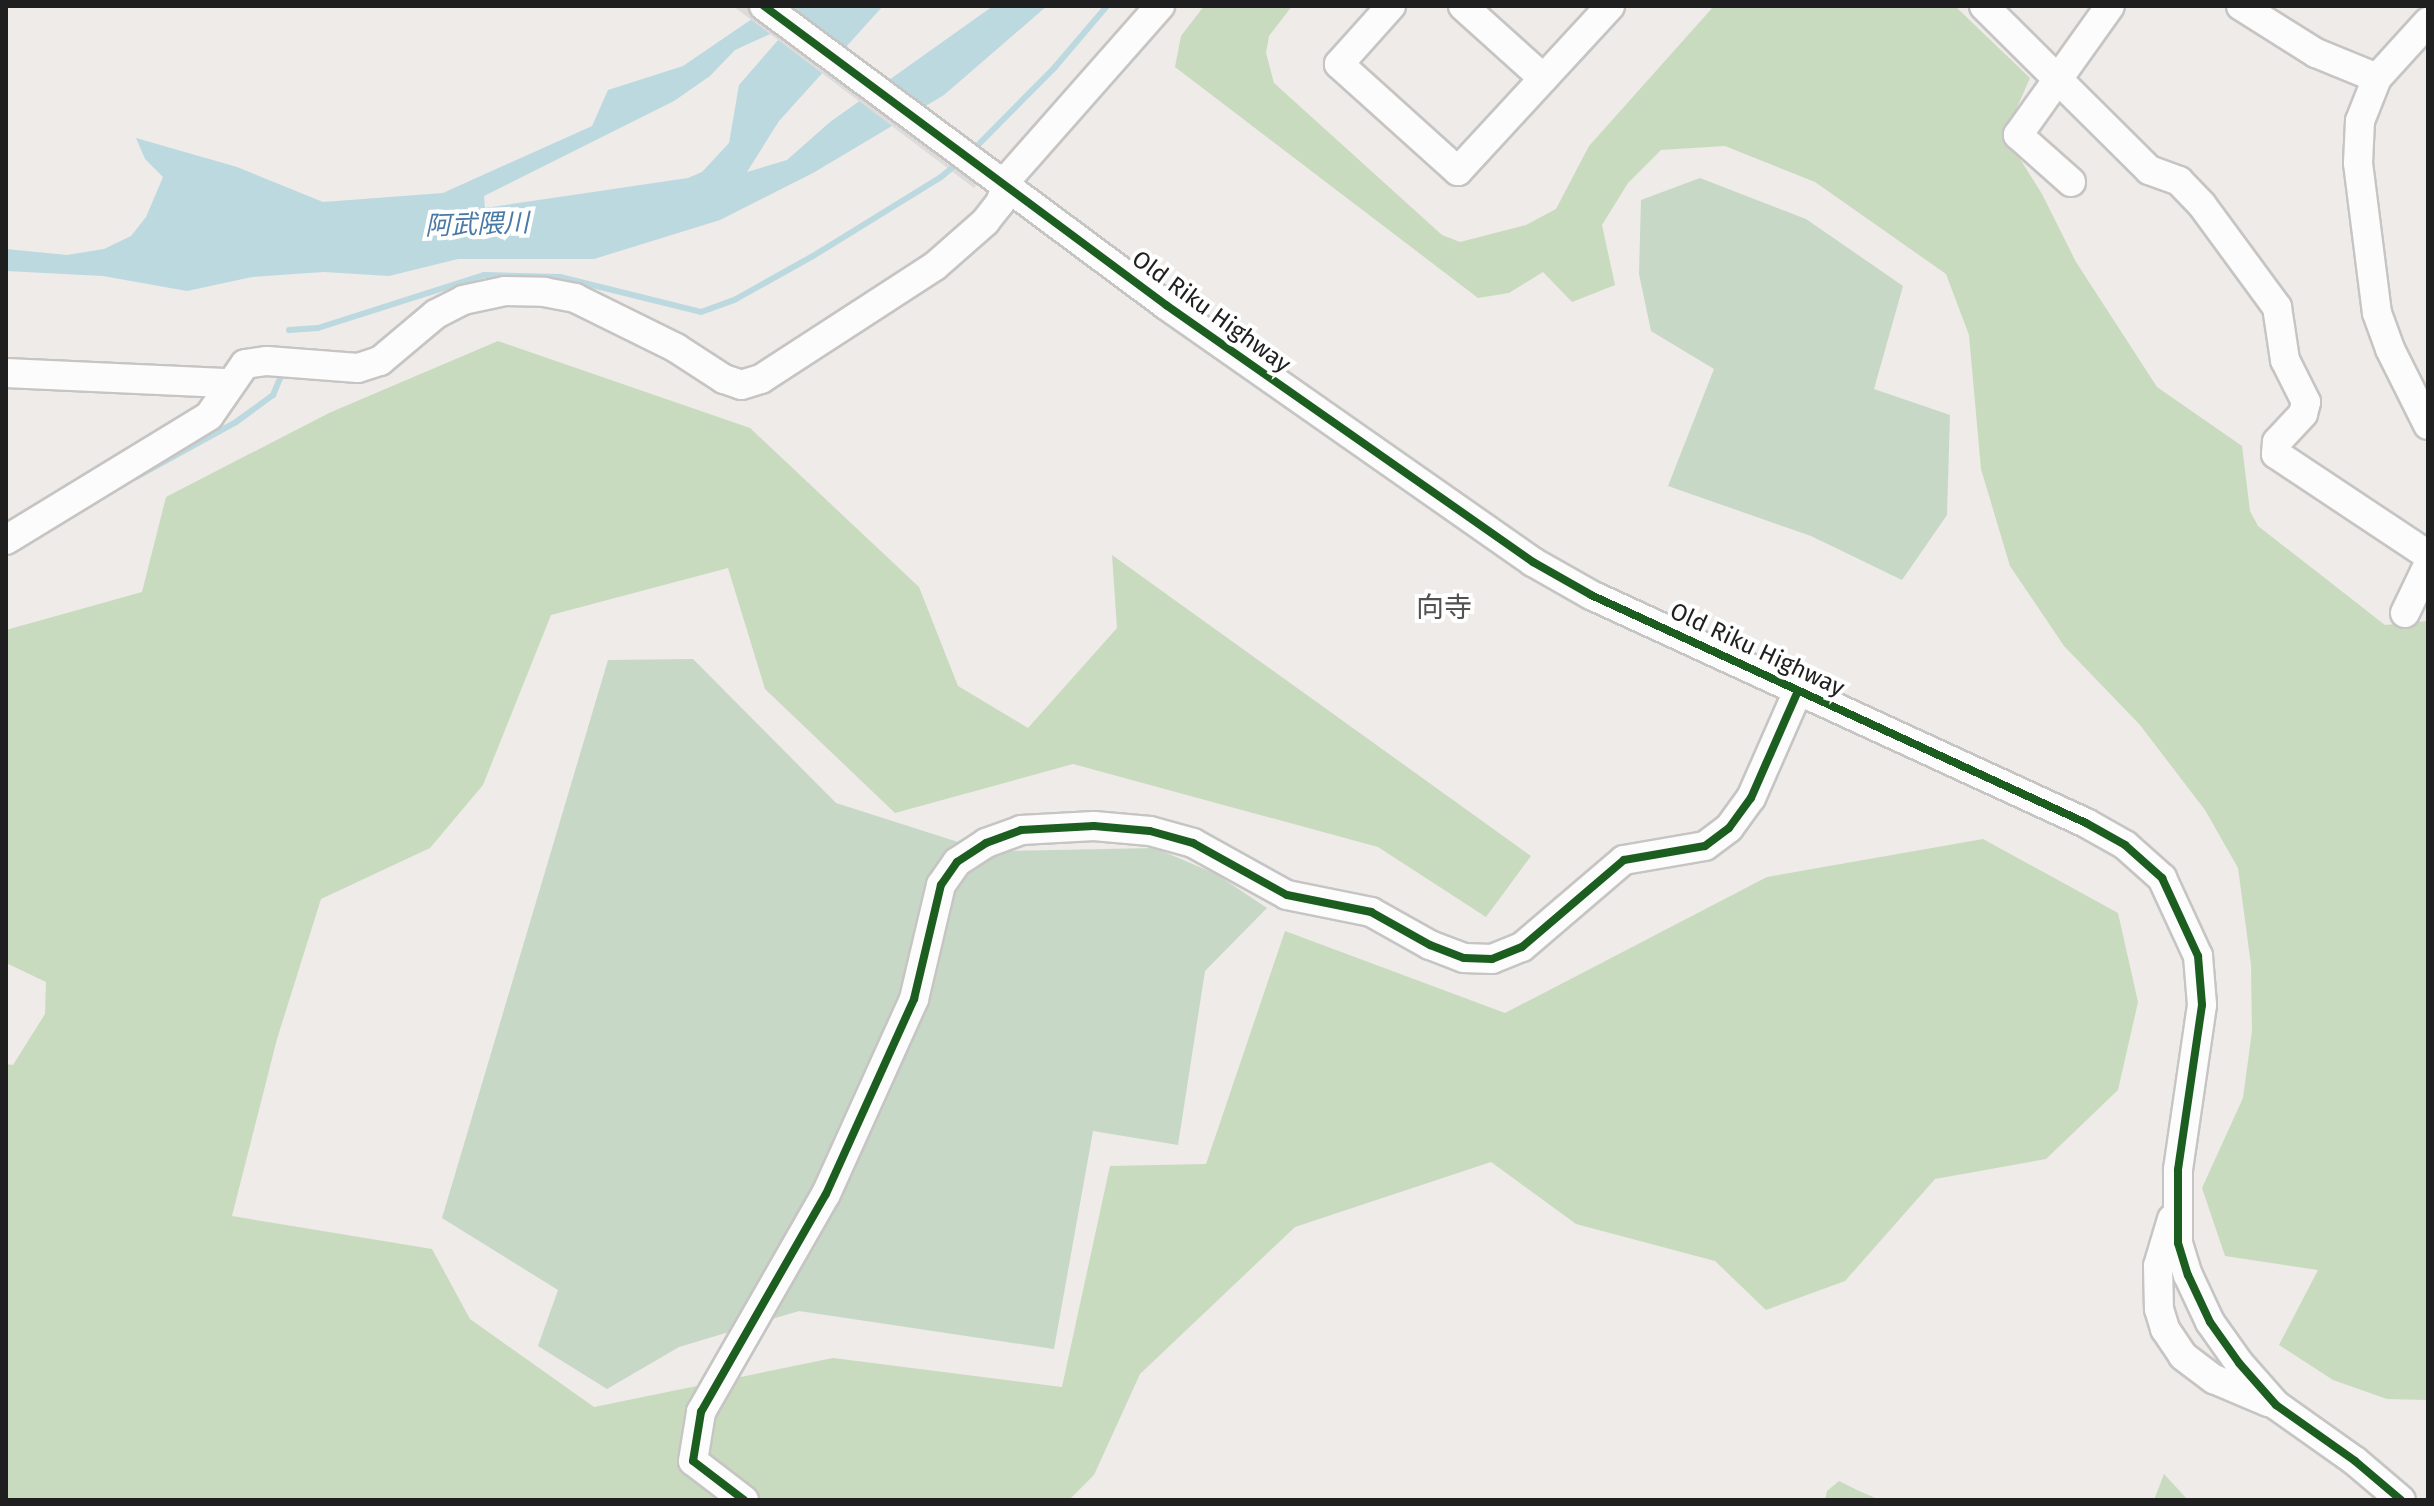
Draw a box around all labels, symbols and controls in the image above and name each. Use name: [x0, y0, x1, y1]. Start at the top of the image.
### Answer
water label: 阿武隈川: [424, 208, 530, 242]
street label: Old Riku Highway: [1126, 245, 1296, 379]
district label: 向寺: [1416, 591, 1472, 625]
street label: Old Riku Highway: [1665, 597, 1849, 703]

